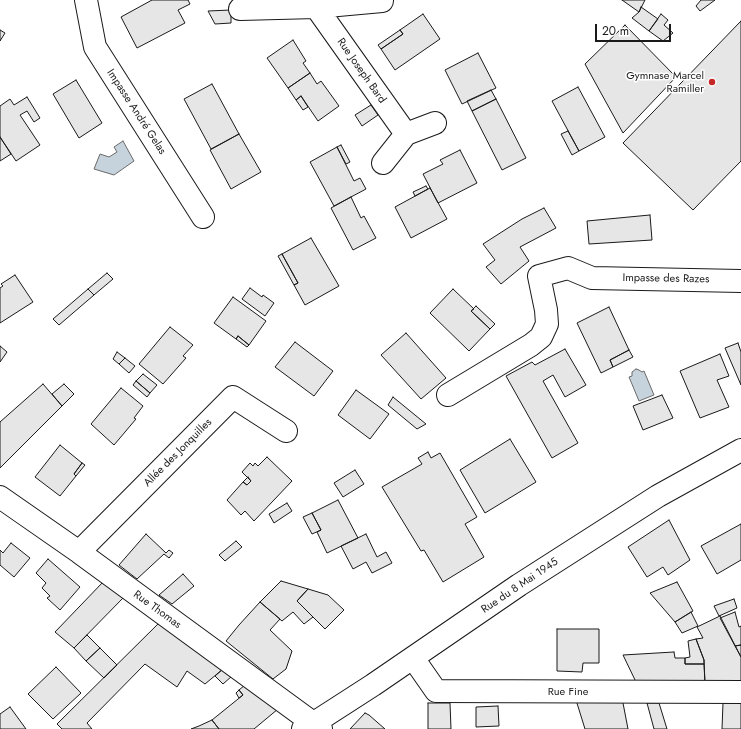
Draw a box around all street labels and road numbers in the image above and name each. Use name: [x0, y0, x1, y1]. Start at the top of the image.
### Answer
street label: Rue Joseph Bard: [334, 36, 388, 106]
street label: Impasse André Gelas: [104, 67, 168, 157]
street label: Impasse des Razes: [623, 272, 709, 286]
street label: Allée des Jonquilles: [141, 416, 215, 490]
street label: Rue du 8 Mai 1945: [479, 555, 561, 617]
street label: Rue Thomas: [130, 588, 184, 632]
street label: Rue Fine: [548, 685, 588, 699]

